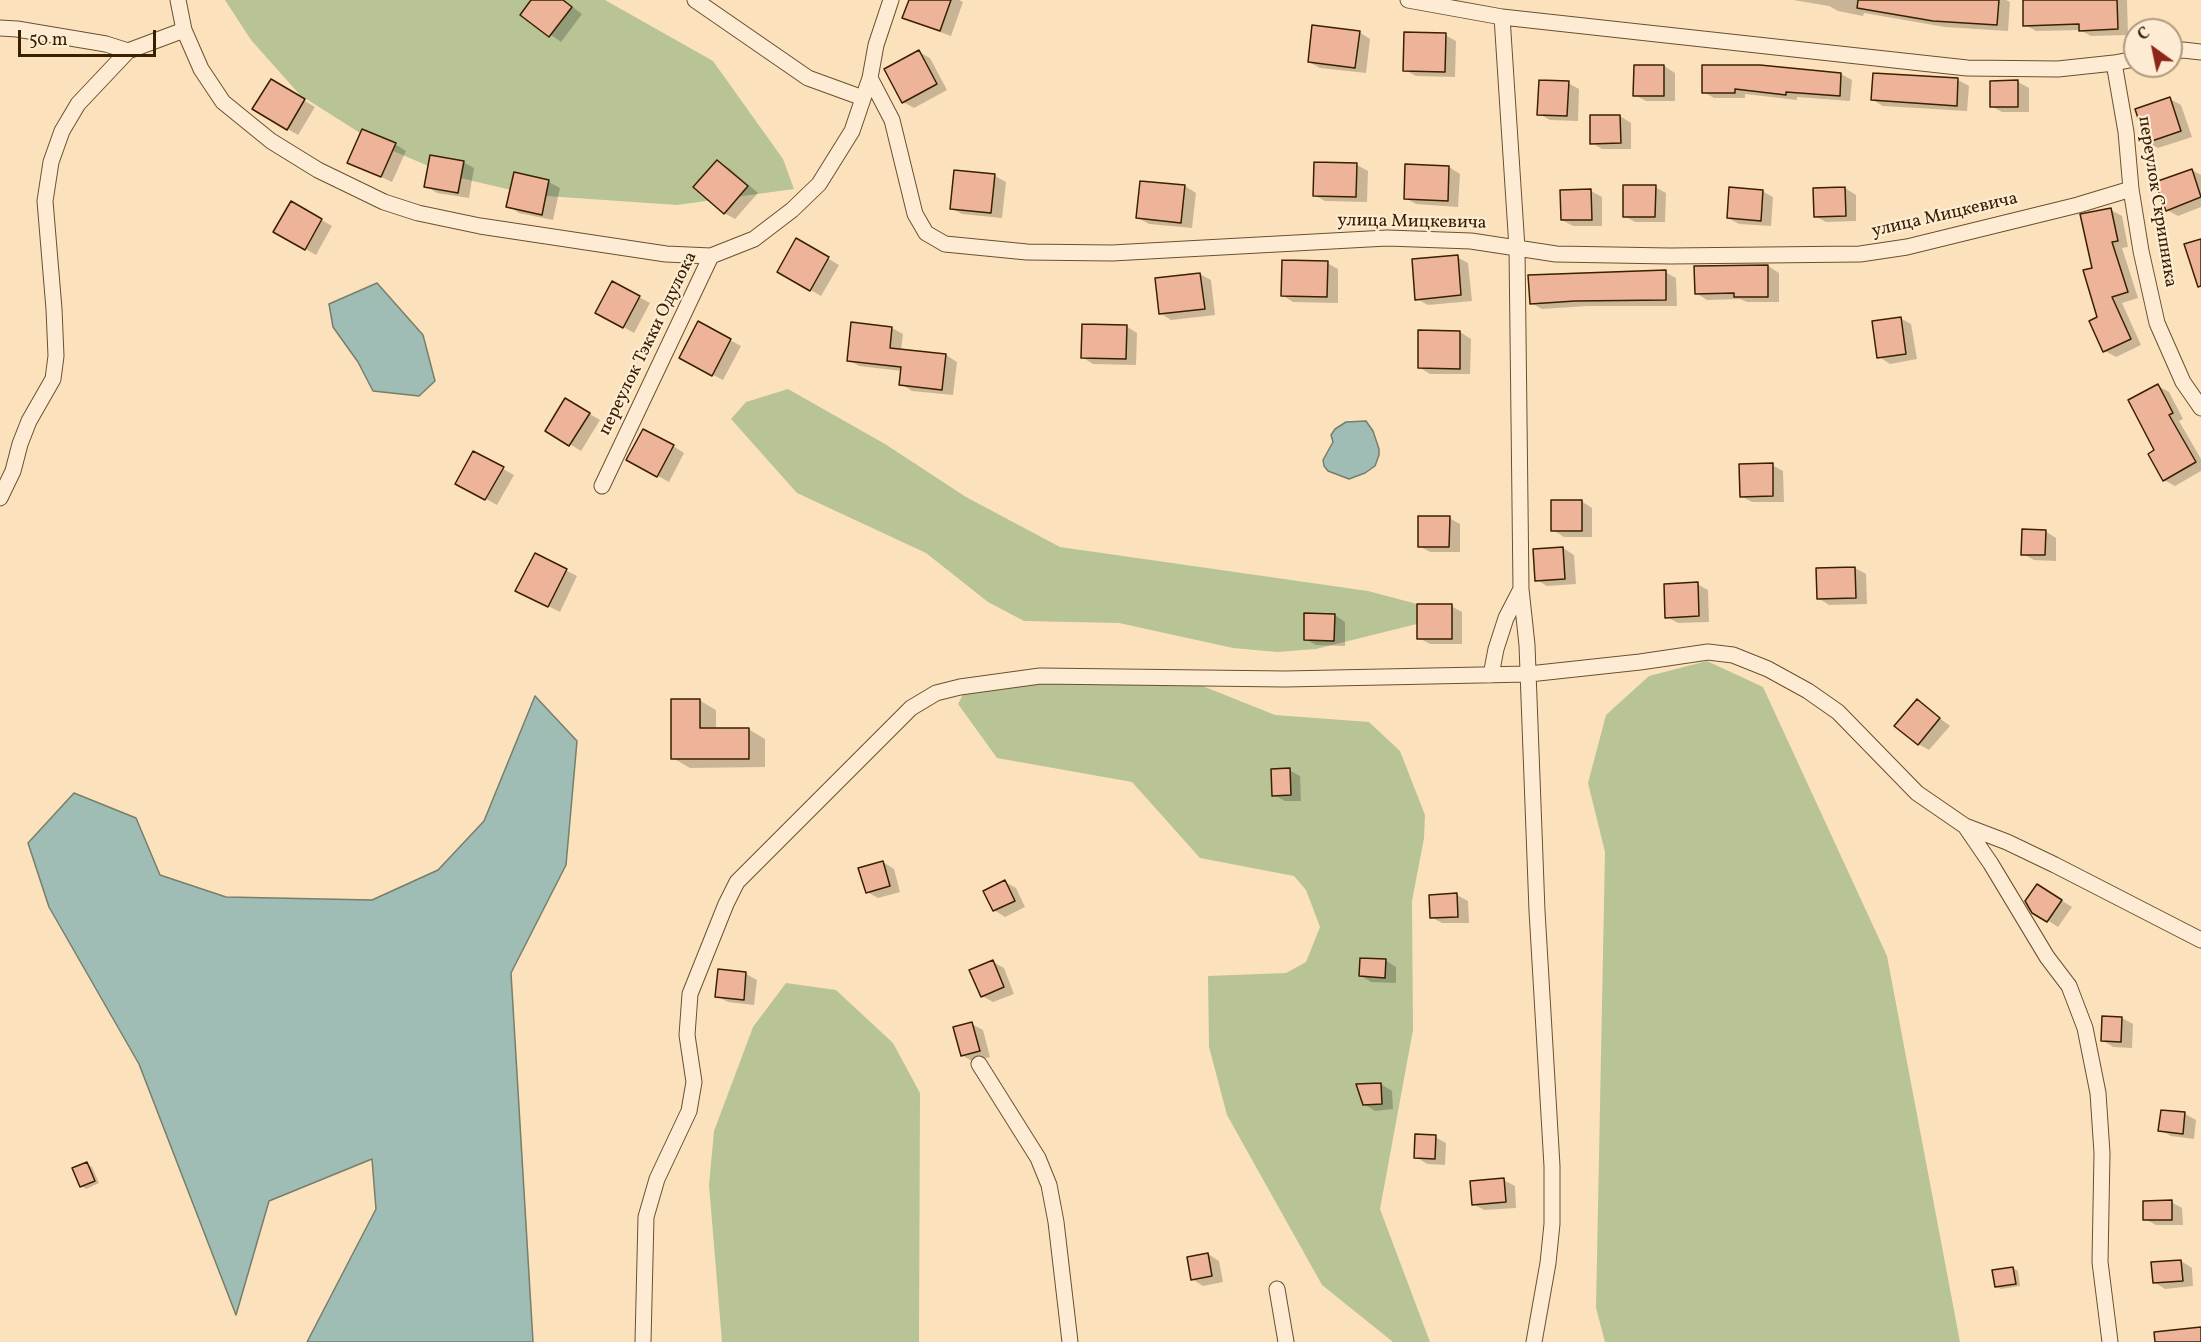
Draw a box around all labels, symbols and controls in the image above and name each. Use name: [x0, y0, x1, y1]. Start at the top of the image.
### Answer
scale bar: [21, 18, 159, 56]
north arrow: [2123, 18, 2183, 78]
text: С: [2134, 23, 2155, 47]
text: 50 m: [29, 28, 68, 53]
street label: переулок Скрипника: [2132, 115, 2180, 289]
street label: улица Мицкевича: [1870, 189, 2020, 243]
street label: улица Мицкевича: [1337, 211, 1487, 235]
street label: переулок Тэкки Одулока: [595, 249, 703, 439]

